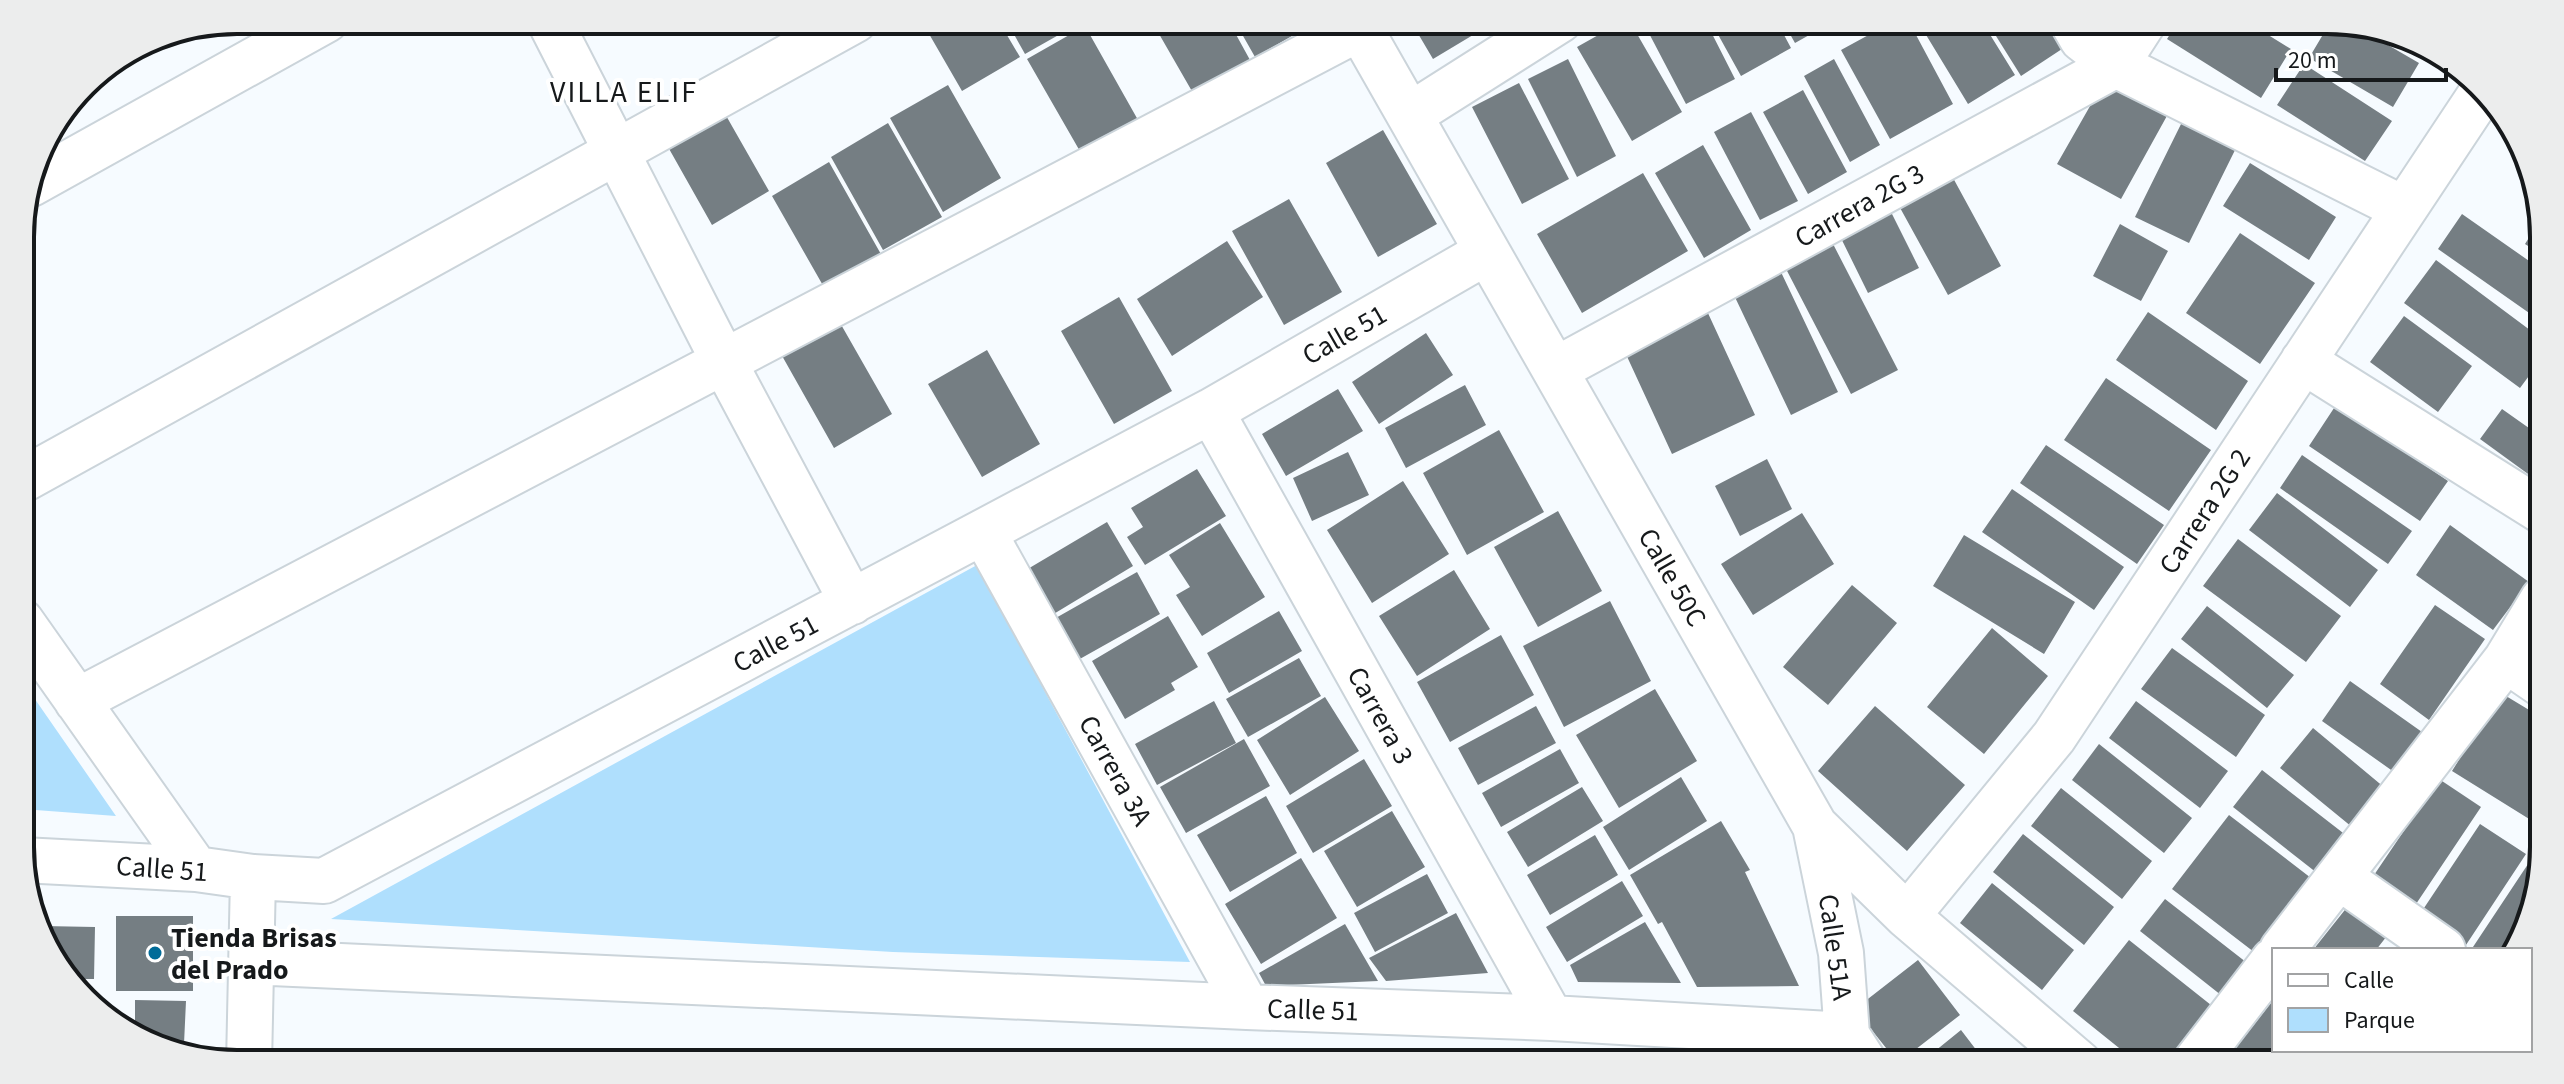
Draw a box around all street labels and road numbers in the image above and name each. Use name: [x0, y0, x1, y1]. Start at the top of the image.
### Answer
street label: Carrera 2G 3: [1787, 154, 1932, 258]
street label: Calle 51: [1295, 295, 1394, 375]
street label: Carrera 2G 2: [2149, 441, 2260, 582]
street label: Calle 50C: [1628, 521, 1716, 634]
street label: Calle 51: [726, 605, 825, 683]
street label: Carrera 3: [1337, 660, 1423, 771]
street label: Carrera 3A: [1068, 708, 1162, 834]
street label: Calle 51: [115, 846, 209, 892]
street label: Calle 51A: [1808, 891, 1862, 1004]
street label: Calle 51: [1266, 988, 1359, 1032]

